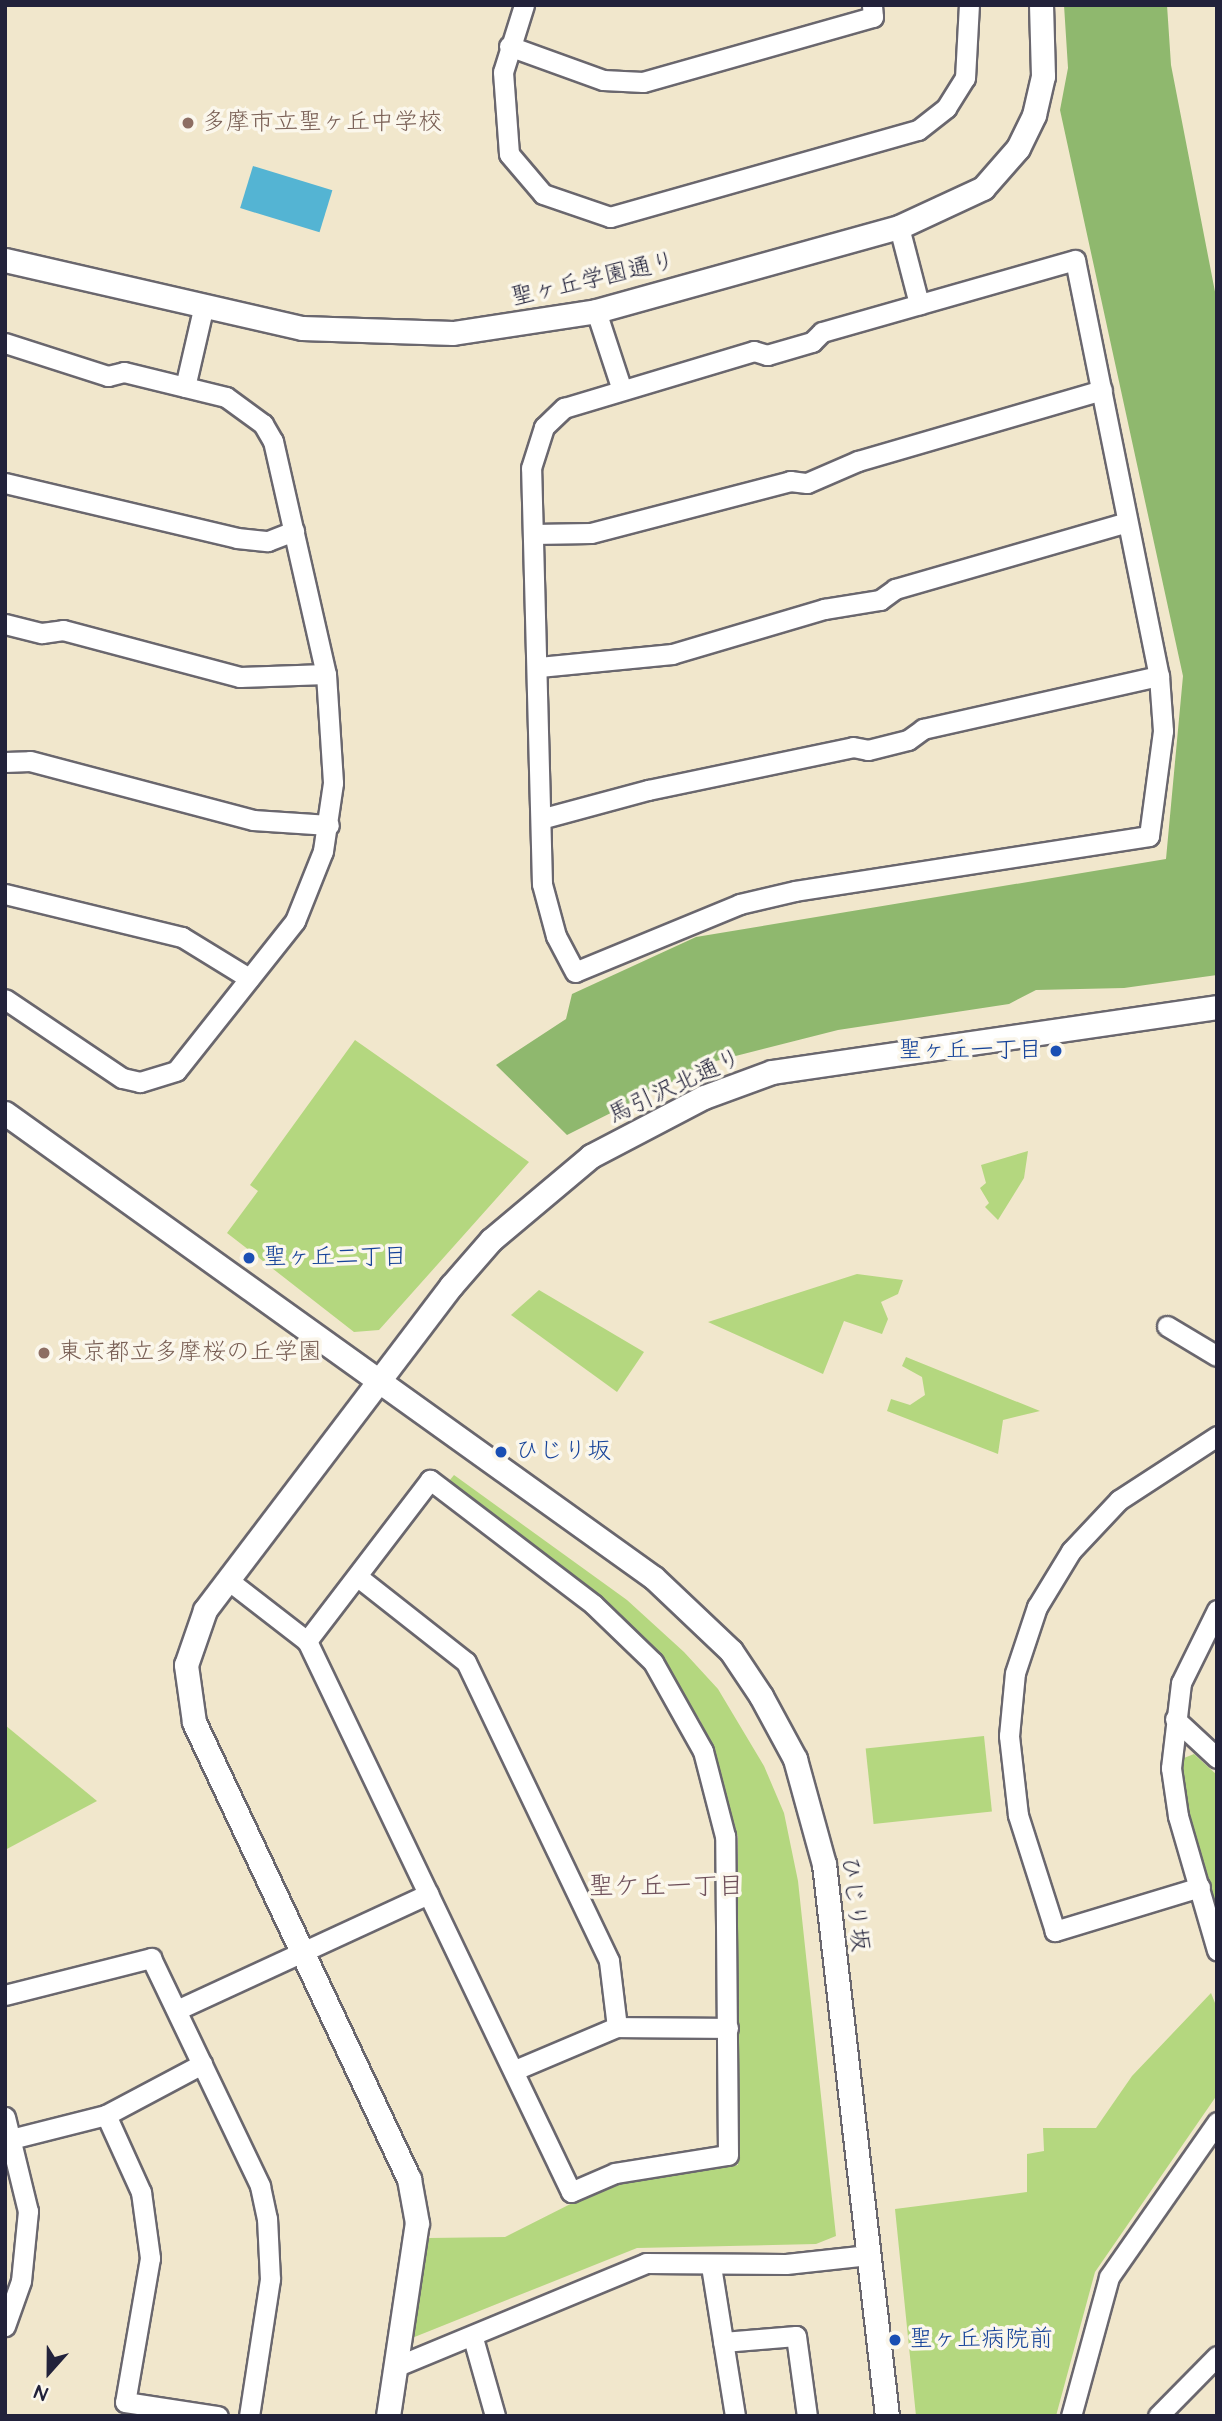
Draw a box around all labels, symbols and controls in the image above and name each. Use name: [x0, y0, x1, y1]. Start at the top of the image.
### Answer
place label: 多摩市立聖ヶ丘中学校: [202, 109, 442, 137]
marker: 多摩市立聖ヶ丘中学校: [180, 115, 196, 131]
street label: 聖ヶ丘学園通り: [508, 247, 678, 313]
place label: 聖ヶ丘一丁目: [898, 1037, 1042, 1065]
marker: 聖ヶ丘一丁目: [1048, 1043, 1064, 1059]
street label: 馬引沢北通り: [604, 1044, 746, 1130]
place label: 聖ヶ丘二丁目: [263, 1244, 407, 1272]
marker: 聖ヶ丘二丁目: [241, 1250, 257, 1266]
place label: 東京都立多摩桜の丘学園: [58, 1339, 322, 1367]
marker: 東京都立多摩桜の丘学園: [36, 1345, 52, 1361]
place label: ひじり坂: [515, 1438, 611, 1466]
marker: ひじり坂: [493, 1444, 509, 1460]
street label: ひじり坂: [834, 1855, 874, 1953]
district label: 聖ケ丘一丁目: [588, 1871, 744, 1903]
place label: 聖ヶ丘病院前: [909, 2326, 1053, 2354]
marker: 聖ヶ丘病院前: [887, 2332, 903, 2348]
north arrow: [14, 2337, 84, 2407]
text: N: [31, 2377, 52, 2407]

